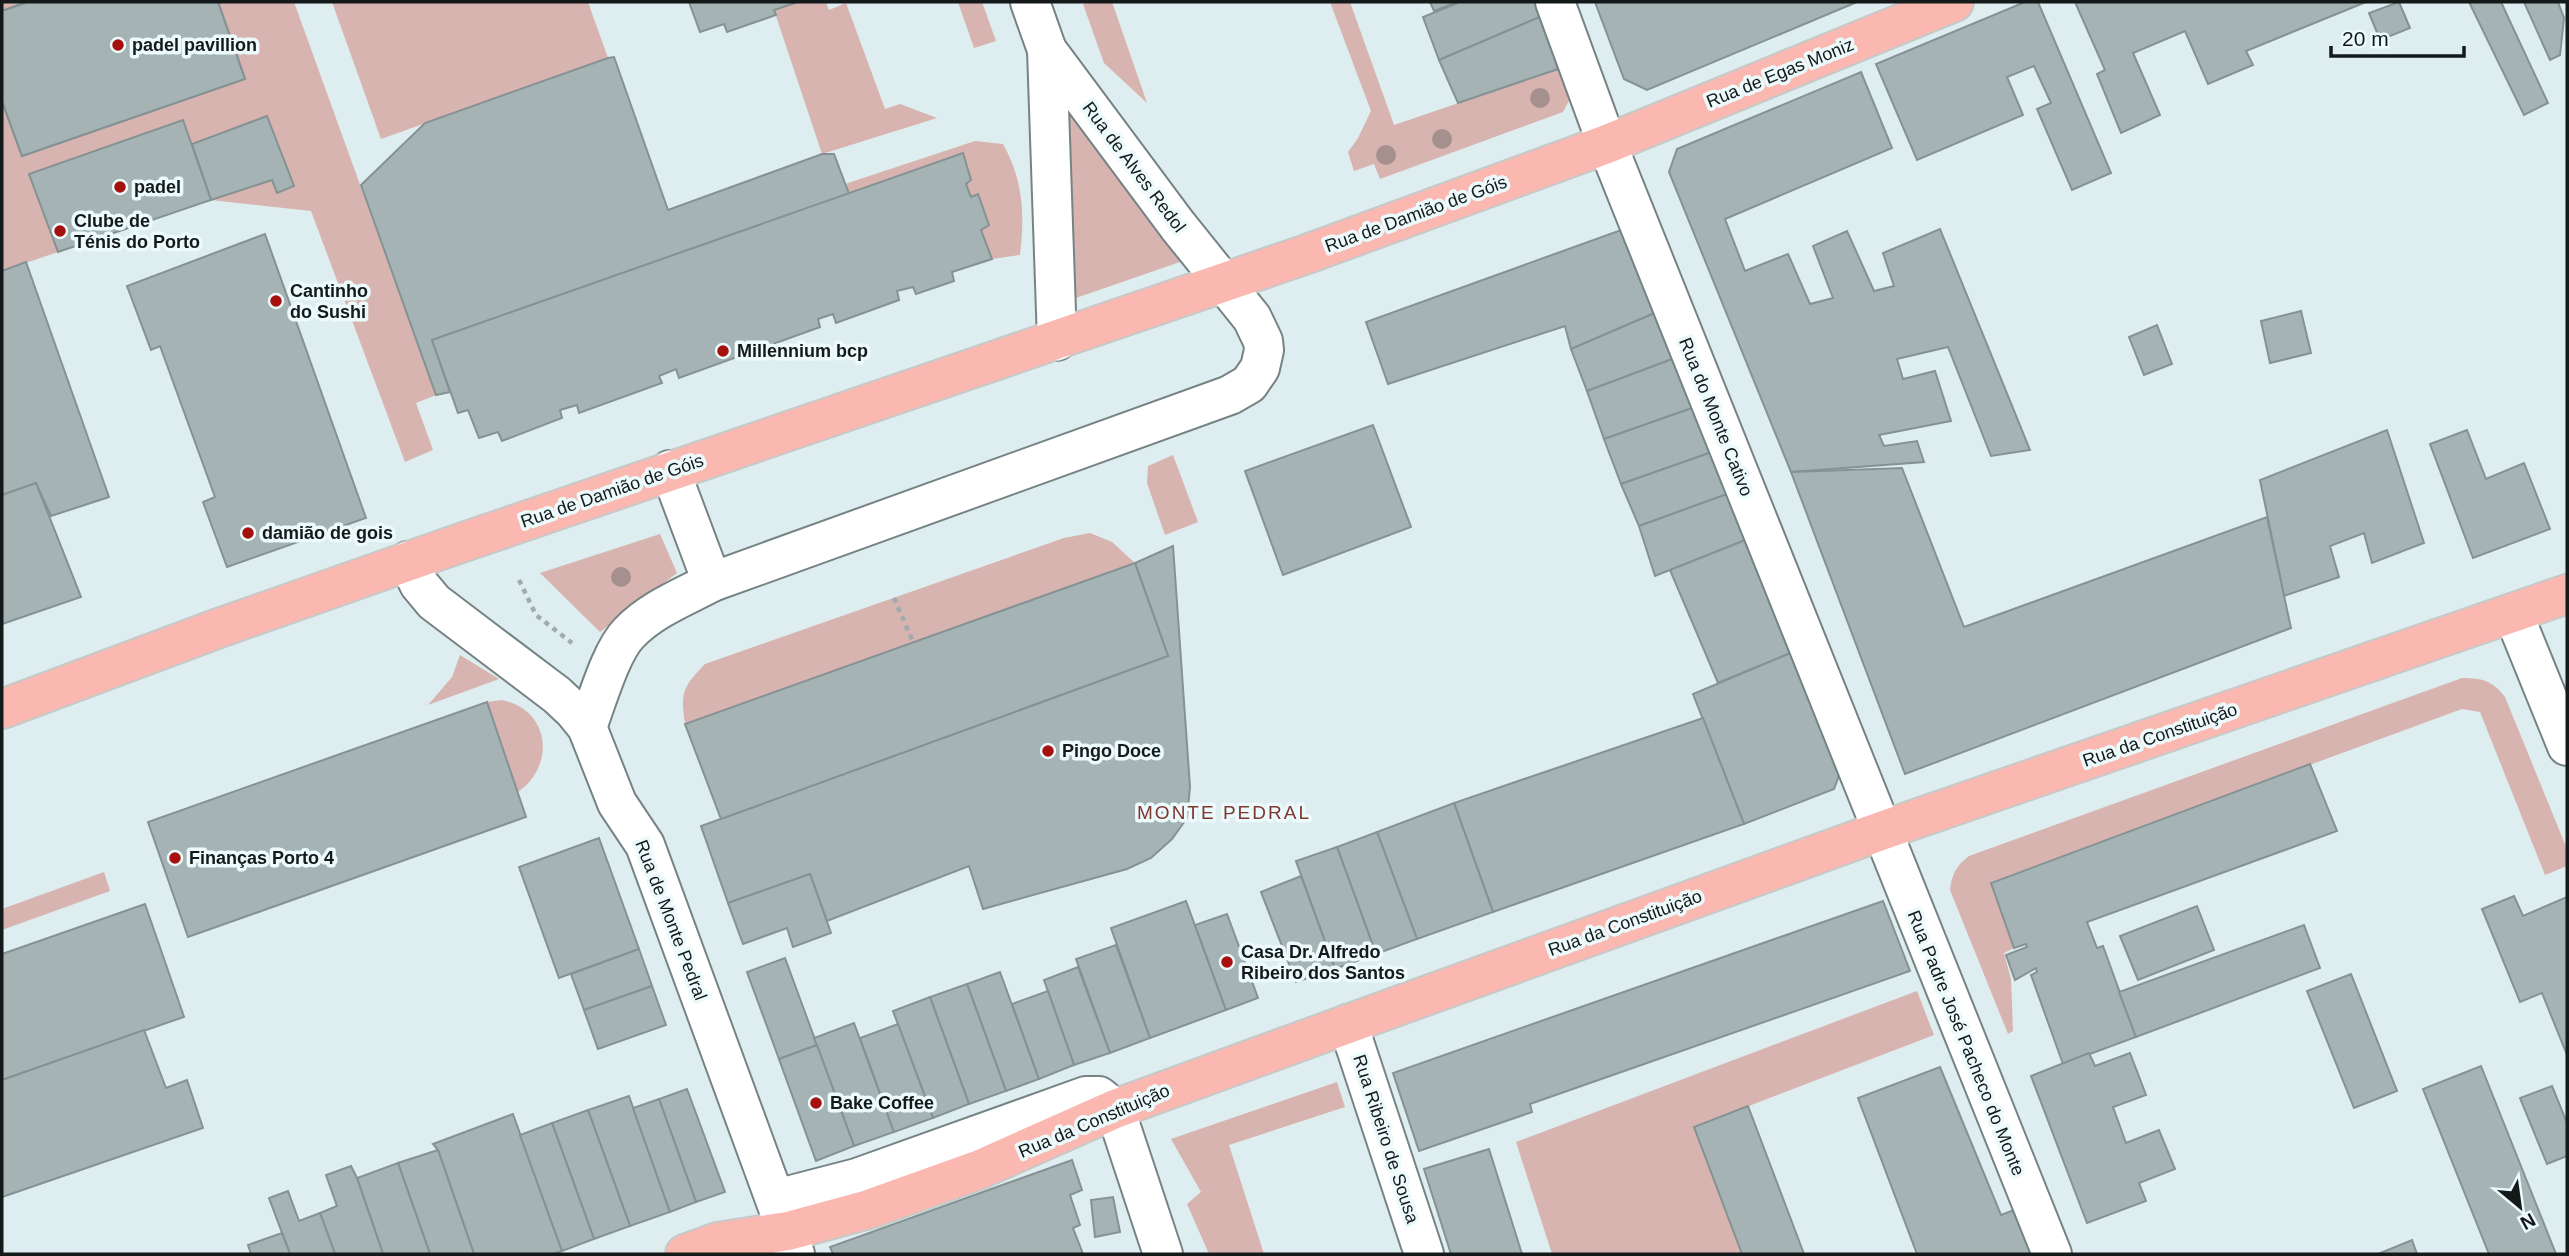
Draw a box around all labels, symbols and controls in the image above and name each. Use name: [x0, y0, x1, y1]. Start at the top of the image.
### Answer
scale bar: [2331, 14, 2464, 58]
text: 20 m: [2342, 27, 2389, 50]
street label: Rua de Egas Moniz: [1703, 34, 1857, 112]
place label: padel pavillion: [132, 35, 257, 55]
marker: padel pavillion: [110, 37, 126, 53]
street label: Rua de Alves Redol: [1078, 98, 1190, 236]
street label: Rua de Damião de Góis: [1322, 172, 1510, 256]
place label: padel: [134, 177, 181, 197]
marker: padel: [112, 179, 128, 195]
place label: Clube de Ténis do Porto: [74, 211, 200, 252]
marker: Clube de Ténis do Porto: [52, 223, 68, 239]
place label: Cantinho do Sushi: [290, 281, 368, 322]
marker: Cantinho do Sushi: [268, 293, 284, 309]
street label: Rua do Monte Cativo: [1675, 335, 1757, 499]
place label: Millennium bcp: [737, 341, 868, 361]
marker: Millennium bcp: [715, 343, 731, 359]
street label: Rua de Damião de Góis: [518, 450, 706, 532]
place label: damião de gois: [262, 523, 393, 543]
marker: damião de gois: [240, 525, 256, 541]
street label: Rua da Constituição: [2080, 699, 2240, 771]
place label: Pingo Doce: [1062, 741, 1161, 761]
marker: Pingo Doce: [1040, 743, 1056, 759]
district label: MONTE PEDRAL: [1137, 802, 1311, 823]
street label: Rua de Monte Pedral: [631, 837, 711, 1003]
place label: Finanças Porto 4: [189, 848, 334, 868]
marker: Finanças Porto 4: [167, 850, 183, 866]
street label: Rua da Constituição: [1545, 886, 1705, 960]
street label: Rua Padre José Pacheco do Monte: [1903, 908, 2029, 1178]
place label: Casa Dr. Alfredo Ribeiro dos Santos: [1241, 942, 1405, 983]
marker: Casa Dr. Alfredo Ribeiro dos Santos: [1219, 954, 1235, 970]
street label: Rua Ribeiro de Sousa: [1349, 1052, 1423, 1227]
street label: Rua da Constituição: [1015, 1080, 1173, 1162]
place label: Bake Coffee: [830, 1093, 934, 1113]
marker: Bake Coffee: [808, 1095, 824, 1111]
north arrow: [2485, 1172, 2555, 1242]
text: N: [2517, 1209, 2539, 1234]

